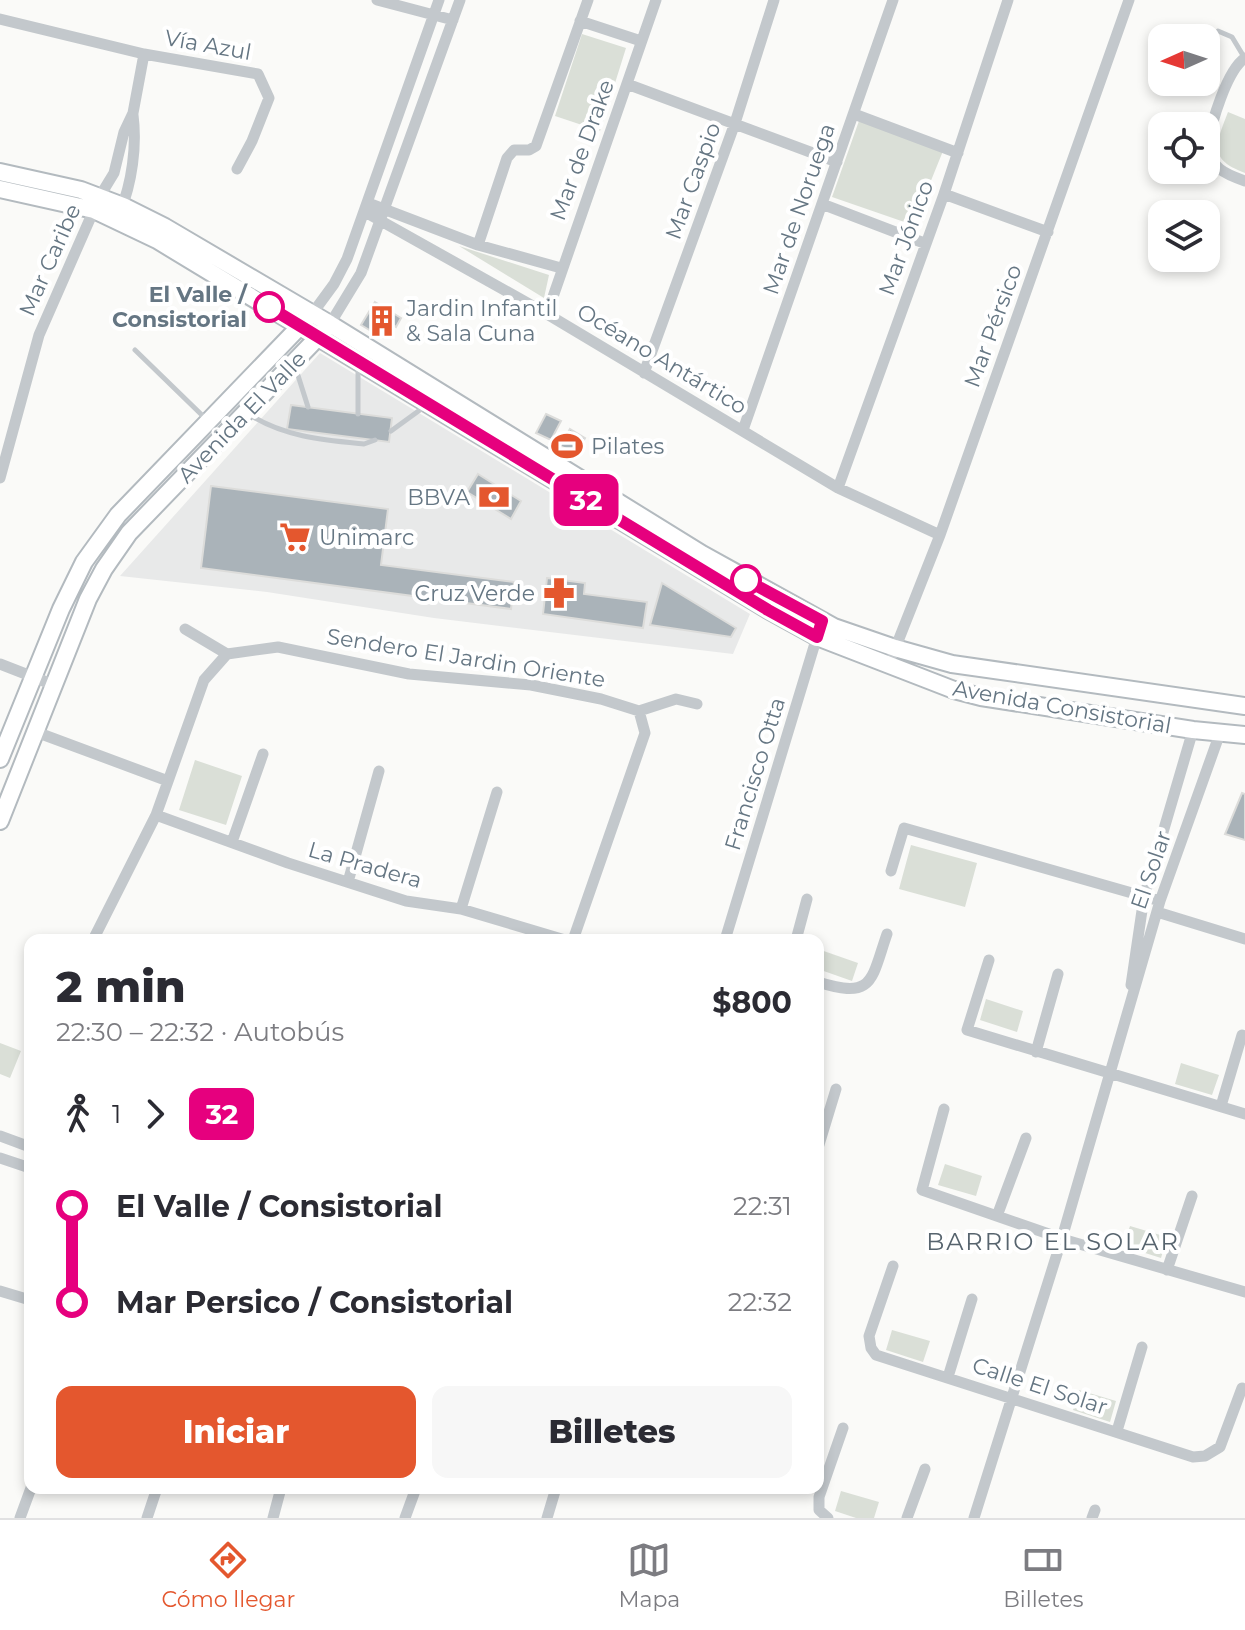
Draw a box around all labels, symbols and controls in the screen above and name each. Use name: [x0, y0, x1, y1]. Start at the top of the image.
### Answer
street label: Vía Azul: [163, 24, 253, 66]
north arrow: [1148, 24, 1220, 96]
map controls: [1148, 24, 1220, 272]
street label: Mar de Drake: [544, 76, 620, 224]
button: locate: [1148, 112, 1220, 184]
street label: Mar Caspio: [659, 119, 727, 243]
street label: Mar de Noruega: [757, 120, 841, 298]
street label: Mar Jónico: [873, 177, 939, 299]
street label: Mar Caribe: [13, 200, 87, 320]
button: layers: [1148, 200, 1220, 272]
street label: Mar Pérsico: [958, 261, 1028, 391]
place label: El Valle / Consistorial: [112, 281, 248, 333]
marker: El Valle / Consistorial: [254, 292, 284, 322]
place label: Jardin Infantil & Sala Cuna: [405, 295, 557, 347]
street label: Océano Antártico: [572, 298, 752, 420]
building icon: Jardin Infantil & Sala Cuna: [365, 304, 399, 338]
street label: Avenida El Valle: [172, 345, 312, 489]
sports icon: Pilates: [550, 429, 584, 463]
place label: Pilates: [591, 433, 664, 460]
line badge: 32: [550, 474, 622, 526]
bank icon: BBVA: [477, 480, 511, 514]
text: 32: [570, 483, 602, 517]
place label: BBVA: [407, 484, 470, 511]
supermarket icon: Unimarc: [278, 520, 312, 554]
place label: Unimarc: [319, 524, 414, 551]
unlabelled marker: [731, 565, 761, 595]
pharmacy icon: Cruz Verde: [542, 576, 576, 610]
place label: Cruz Verde: [415, 580, 535, 607]
street label: Sendero El Jardin Oriente: [325, 623, 607, 693]
street label: Avenida Consistorial: [951, 674, 1173, 740]
street label: Francisco Otta: [719, 694, 791, 854]
street label: El Solar: [1125, 827, 1177, 913]
street label: La Pradera: [305, 836, 425, 894]
text: 2 min: [56, 959, 186, 1013]
text: $800: [712, 984, 792, 1021]
text: 22:30 – 22:32 · Autobús: [56, 1016, 344, 1048]
icon: walk: [56, 1092, 100, 1136]
icon: forward: [133, 1092, 177, 1136]
text: 32: [205, 1097, 238, 1131]
text: 1: [112, 1098, 121, 1130]
text: El Valle / Consistorial: [116, 1188, 443, 1225]
text: 22:31: [733, 1190, 792, 1222]
district label: BARRIO EL SOLAR: [926, 1227, 1180, 1256]
text: Mar Persico / Consistorial: [116, 1284, 513, 1321]
text: 22:32: [728, 1286, 792, 1318]
street label: Calle El Solar: [969, 1351, 1111, 1421]
button: Iniciar: [56, 1386, 416, 1478]
button: Billetes: [432, 1386, 792, 1478]
tab: Cómo llegar: [162, 1538, 295, 1613]
tab: Mapa: [618, 1538, 680, 1613]
tab: Billetes: [1003, 1538, 1083, 1613]

